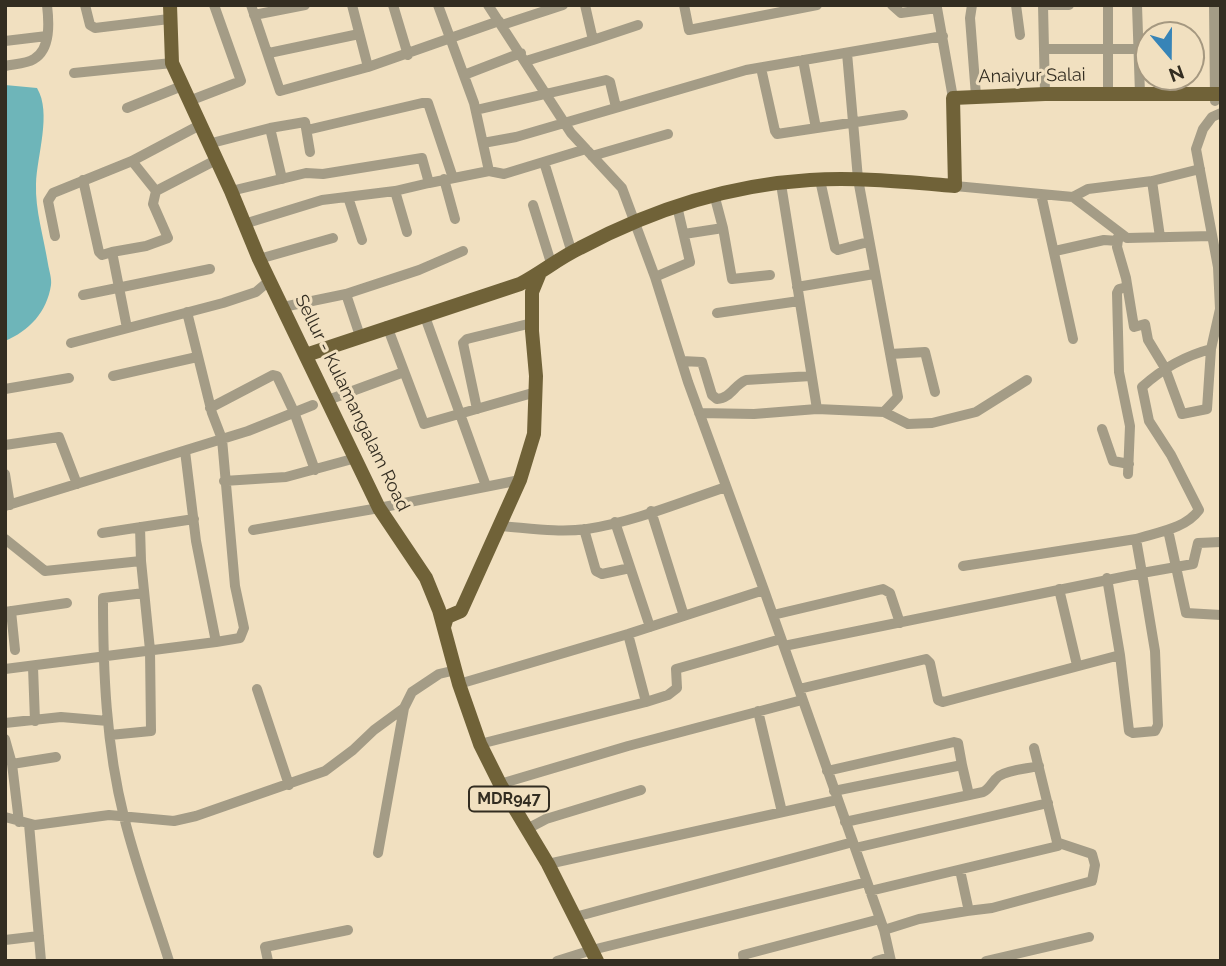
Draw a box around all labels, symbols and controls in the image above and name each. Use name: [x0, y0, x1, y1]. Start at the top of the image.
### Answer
north arrow: [1135, 21, 1205, 91]
text: N: [1166, 61, 1187, 87]
street label: Anaiyur Salai: [978, 64, 1086, 88]
street label: Sellur - Kulamangalam Road: [290, 291, 414, 515]
road number: MDR947: [469, 786, 549, 812]

